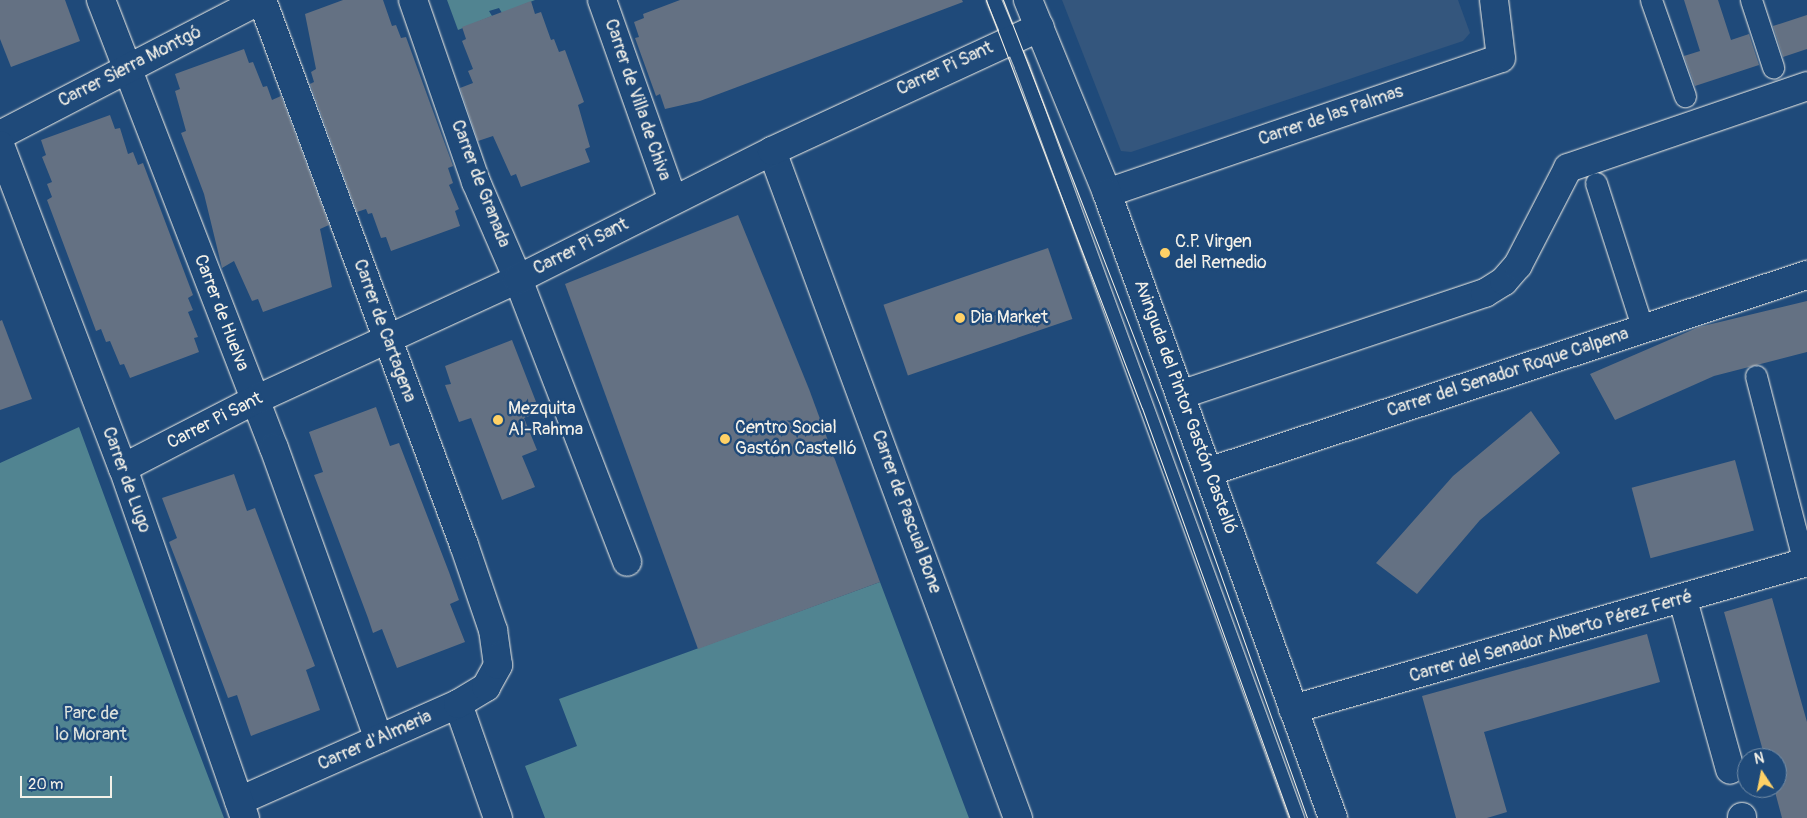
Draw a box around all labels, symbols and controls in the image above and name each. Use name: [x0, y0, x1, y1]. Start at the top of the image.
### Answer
street label: Carrer de Villa de Chiva: [599, 16, 675, 184]
street label: Carrer Sierra Montgó: [55, 22, 205, 112]
street label: Carrer Pi Sant: [893, 37, 997, 101]
street label: Carrer de las Palmas: [1256, 81, 1406, 151]
street label: Carrer de Granada: [446, 117, 514, 251]
street label: Carrer Pi Sant: [530, 214, 632, 280]
place label: C.P. Virgen del Remedio: [1175, 232, 1267, 274]
marker: C.P. Virgen del Remedio: [1159, 247, 1171, 259]
street label: Carrer de Huelva: [189, 252, 253, 374]
street label: Carrer de Cartagena: [348, 257, 420, 405]
street label: Avinguda del Pintor Gastón Castelló: [1129, 277, 1241, 537]
place label: Dia Market: [970, 307, 1048, 329]
marker: Dia Market: [954, 312, 966, 324]
street label: Carrer del Senador Roque Calpena: [1384, 324, 1632, 422]
street label: Carrer Pi Sant: [164, 388, 266, 454]
place label: Mezquita Al-Rahma: [508, 399, 583, 442]
marker: Mezquita Al-Rahma: [492, 414, 504, 426]
place label: Centro Social Gastón Castelló: [735, 418, 857, 460]
street label: Carrer de Lugo: [97, 424, 155, 536]
street label: Carrer de Pascual Bone: [866, 427, 946, 597]
marker: Centro Social Gastón Castelló: [719, 433, 731, 445]
street label: Carrer del Senador Alberto Pérez Ferré: [1407, 586, 1695, 688]
park label: Parc de lo Morant: [55, 704, 127, 746]
street label: Carrer d'Almeria: [315, 706, 435, 776]
north arrow: [1737, 748, 1787, 798]
text: N: [1753, 750, 1766, 768]
scale bar: [22, 766, 115, 798]
text: 20 m: [28, 775, 63, 794]

